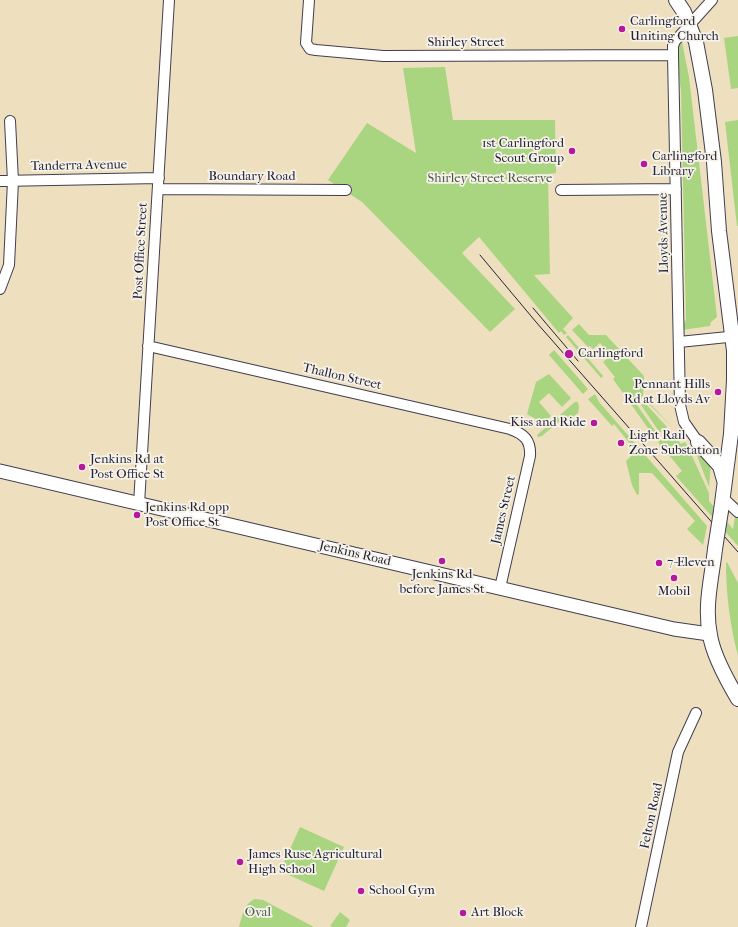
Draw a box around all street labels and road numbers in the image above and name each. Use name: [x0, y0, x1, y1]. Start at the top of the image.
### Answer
street label: Shirley Street: [427, 35, 505, 51]
street label: Tanderra Avenue: [31, 157, 127, 175]
street label: Boundary Road: [208, 169, 296, 185]
street label: Lloyds Avenue: [655, 193, 673, 273]
street label: Post Office Street: [131, 202, 151, 300]
street label: Thallon Street: [301, 360, 383, 394]
street label: James Street: [489, 474, 519, 546]
street label: Jenkins Road: [318, 538, 392, 570]
street label: Felton Road: [637, 781, 667, 851]

